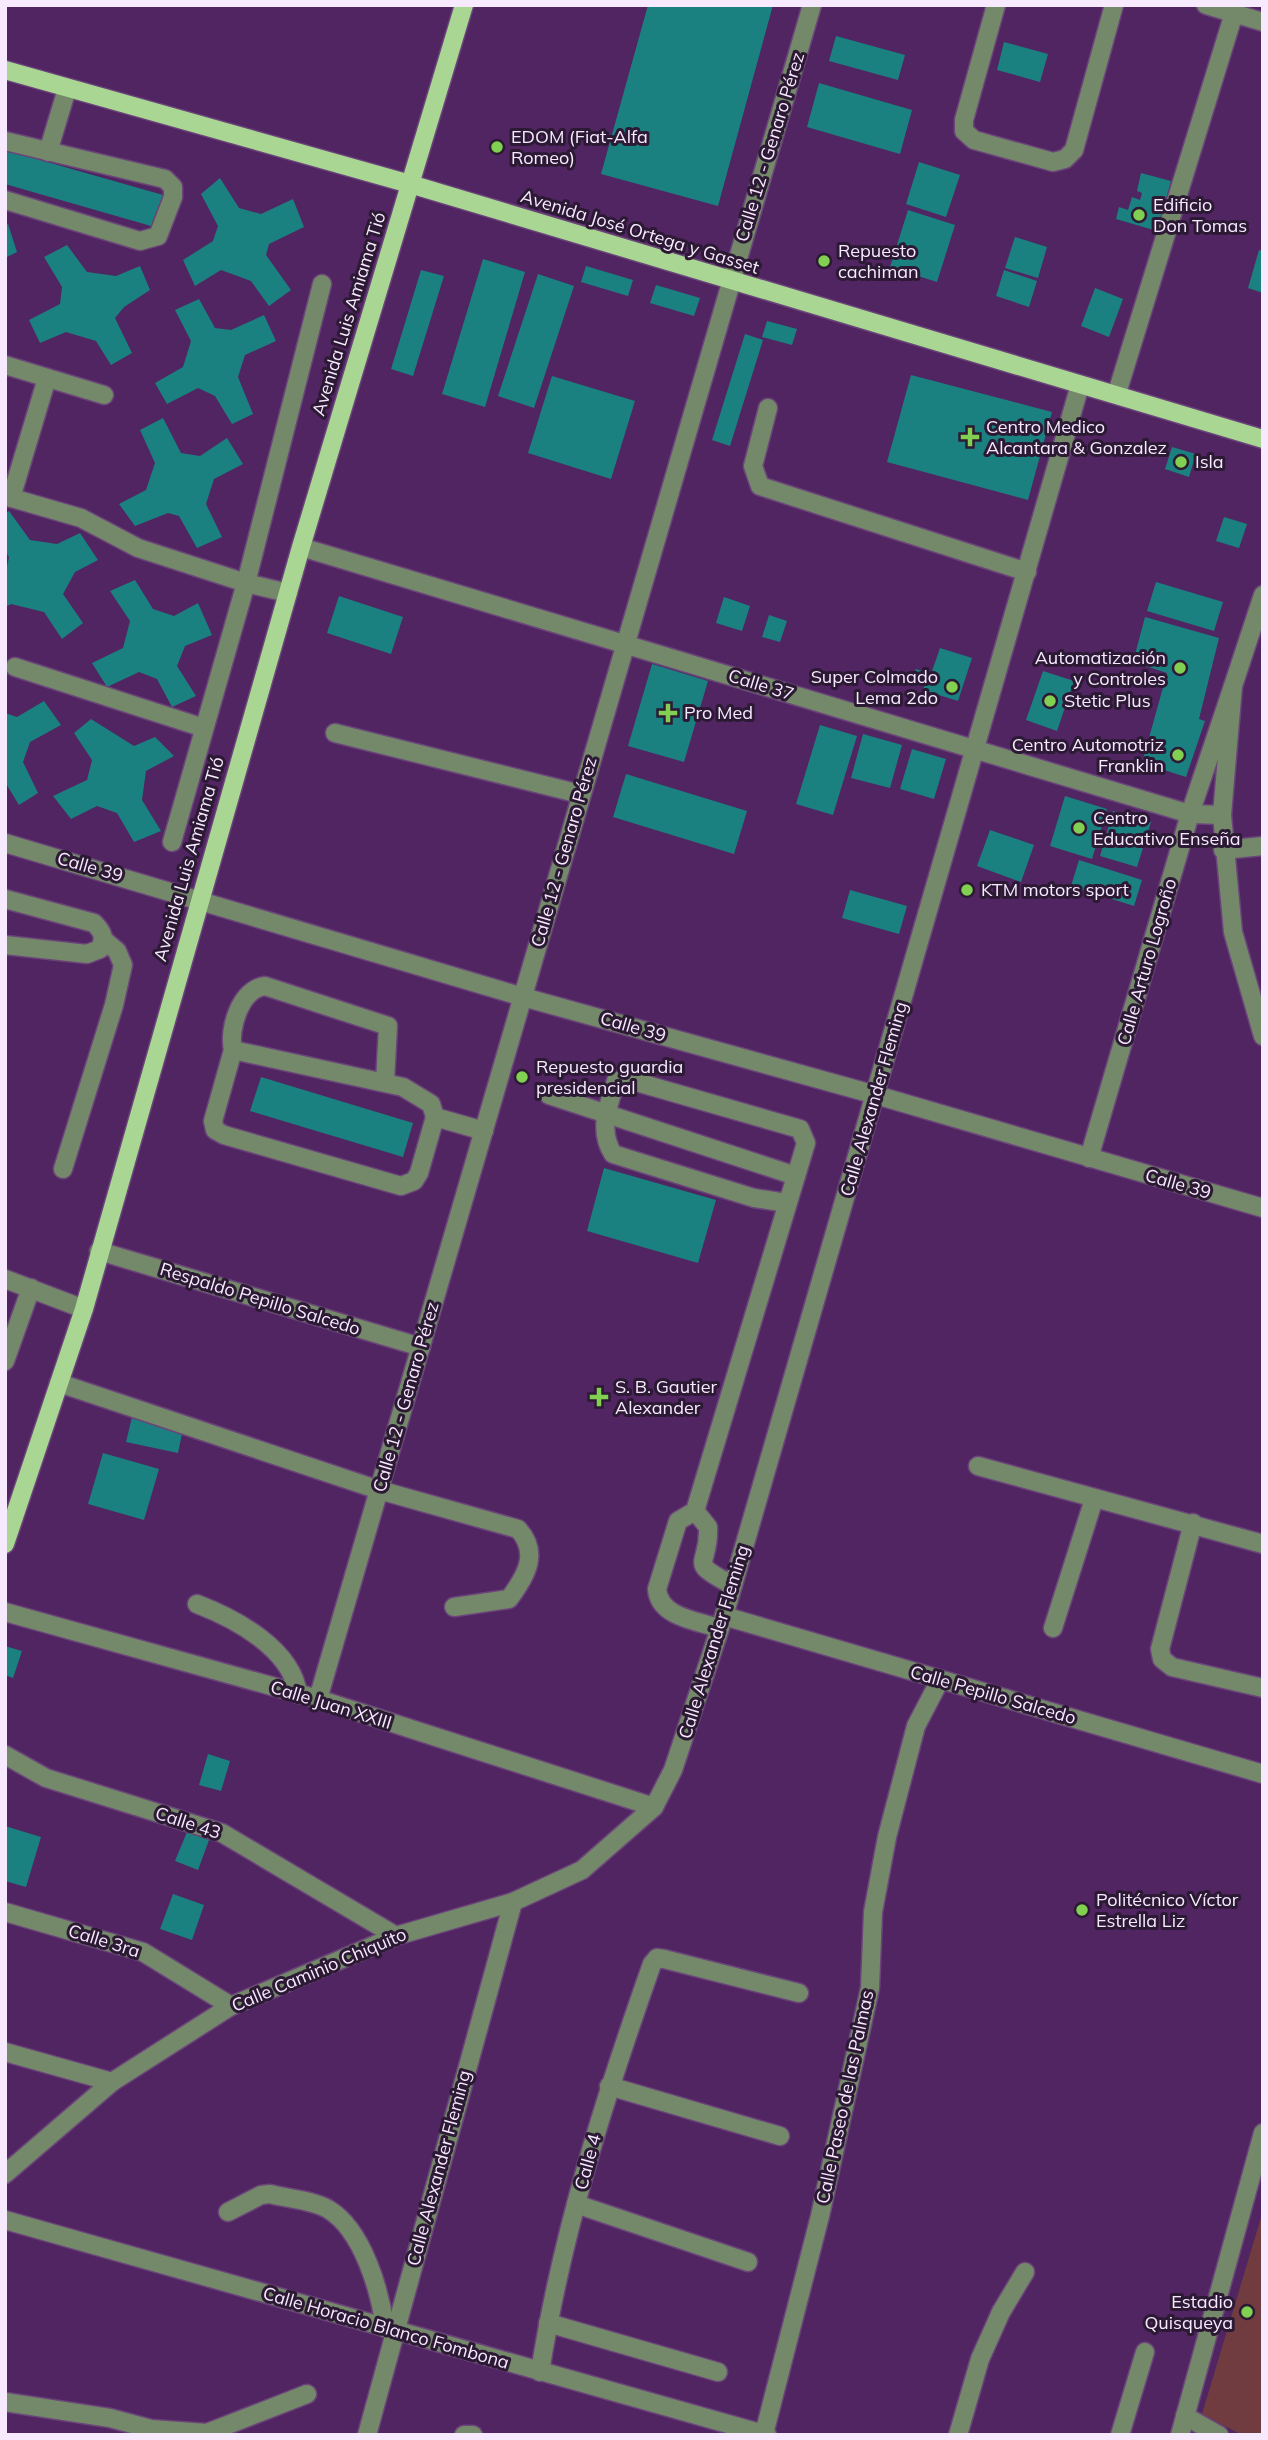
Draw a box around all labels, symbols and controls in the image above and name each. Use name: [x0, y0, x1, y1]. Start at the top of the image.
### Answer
street label: Calle 12 - Genaro Pérez: [730, 49, 809, 244]
place label: EDOM (Fiat-Alfa Romeo): [511, 125, 648, 169]
marker: EDOM (Fiat-Alfa Romeo): [489, 139, 505, 155]
street label: Avenida José Ortega y Gasset: [518, 184, 762, 279]
place label: Edificio Don Tomas: [1153, 193, 1247, 237]
marker: Edificio Don Tomas: [1131, 207, 1147, 223]
street label: Avenida Luis Amiama Tió: [307, 209, 390, 419]
place label: Repuesto cachiman: [838, 239, 919, 283]
marker: Repuesto cachiman: [816, 253, 832, 269]
place label: Centro Medico Alcantara & Gonzalez: [986, 415, 1167, 459]
marker: Centro Medico Alcantara & Gonzalez: [960, 427, 980, 447]
place label: Isla: [1195, 450, 1224, 473]
marker: Isla: [1173, 454, 1189, 470]
place label: Automatización y Controles: [1035, 646, 1166, 690]
marker: Automatización y Controles: [1172, 660, 1188, 676]
street label: Calle 37: [726, 664, 797, 705]
place label: Super Colmado Lema 2do: [811, 665, 938, 709]
marker: Super Colmado Lema 2do: [944, 679, 960, 695]
place label: Stetic Plus: [1064, 689, 1151, 712]
marker: Stetic Plus: [1042, 693, 1058, 709]
place label: Pro Med: [684, 701, 753, 724]
marker: Pro Med: [658, 703, 678, 723]
place label: Centro Automotriz Franklin: [1012, 733, 1164, 777]
marker: Centro Automotriz Franklin: [1170, 747, 1186, 763]
street label: Avenida Luis Amiama Tió: [148, 754, 229, 964]
street label: Calle 12 - Genaro Pérez: [525, 754, 602, 950]
place label: Centro Educativo Enseña: [1093, 806, 1241, 850]
marker: Centro Educativo Enseña: [1071, 820, 1087, 836]
street label: Calle 39: [55, 846, 126, 887]
street label: Calle Arturo Logroño: [1112, 876, 1181, 1048]
place label: KTM motors sport: [981, 878, 1129, 901]
marker: KTM motors sport: [959, 882, 975, 898]
street label: Calle Alexander Fleming: [835, 999, 912, 1199]
street label: Calle 39: [598, 1006, 669, 1047]
place label: Repuesto guardia presidencial: [536, 1055, 683, 1099]
marker: Repuesto guardia presidencial: [514, 1069, 530, 1085]
street label: Calle 39: [1143, 1163, 1214, 1204]
street label: Respaldo Pepillo Salcedo: [157, 1257, 363, 1340]
street label: Calle 12 - Genaro Pérez: [367, 1299, 444, 1495]
place label: S. B. Gautier Alexander: [615, 1375, 717, 1419]
marker: S. B. Gautier Alexander: [589, 1387, 609, 1407]
street label: Calle Alexander Fleming: [673, 1542, 754, 1742]
street label: Calle Pepillo Salcedo: [908, 1660, 1079, 1729]
street label: Calle Juan XXIII: [268, 1675, 395, 1734]
street label: Calle 43: [153, 1801, 224, 1844]
place label: Politécnico Víctor Estrella Liz: [1096, 1888, 1239, 1932]
marker: Politécnico Víctor Estrella Liz: [1074, 1902, 1090, 1918]
street label: Calle 3ra: [65, 1919, 143, 1962]
street label: Calle Caminio Chiquito: [228, 1922, 410, 2017]
street label: Calle Paseo de las Palmas: [811, 1988, 878, 2206]
street label: Calle Alexander Fleming: [401, 2068, 476, 2268]
street label: Calle 4: [569, 2131, 606, 2192]
street label: Calle Horacio Blanco Fombona: [260, 2281, 512, 2374]
place label: Estadio Quisqueya: [1144, 2290, 1233, 2334]
marker: Estadio Quisqueya: [1239, 2304, 1255, 2320]

